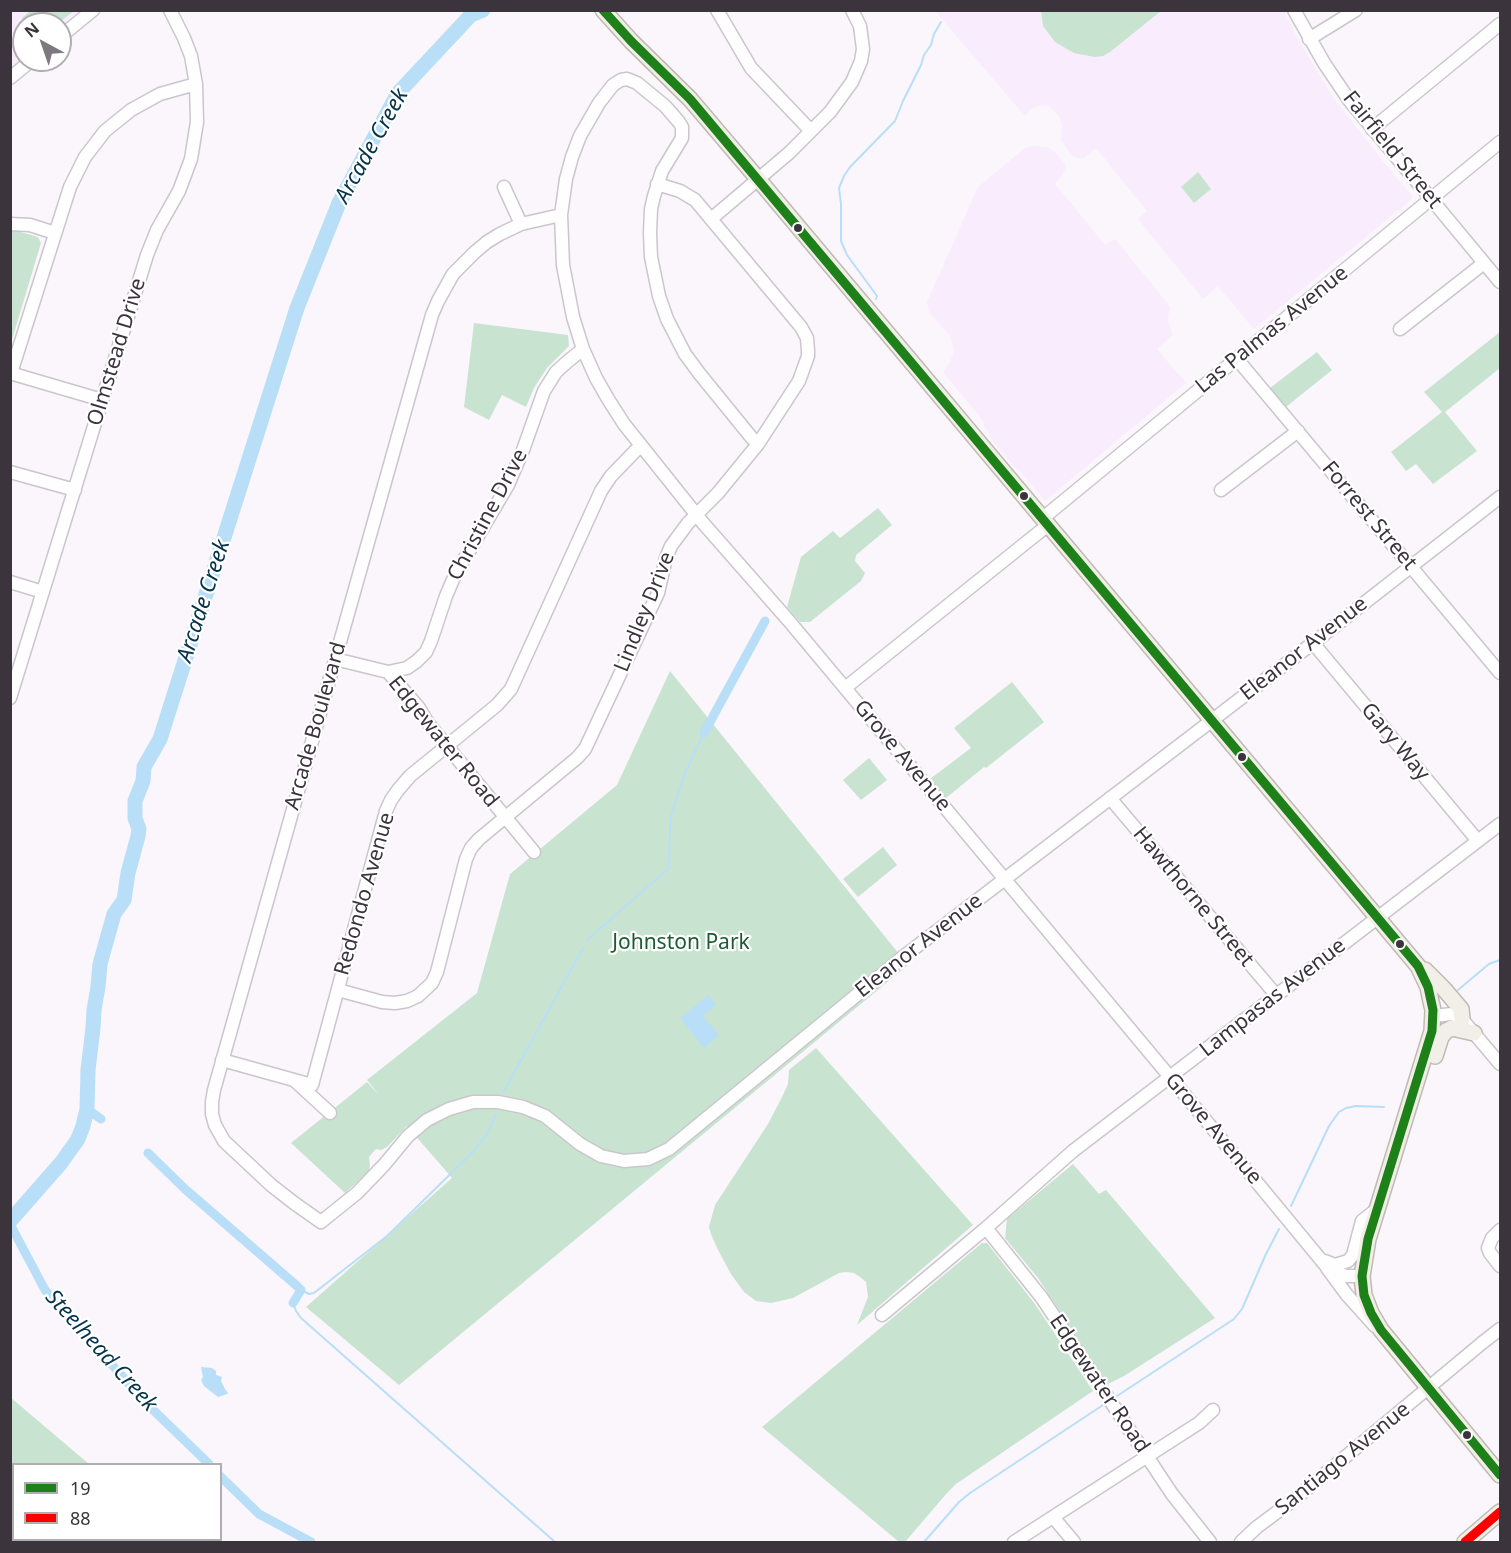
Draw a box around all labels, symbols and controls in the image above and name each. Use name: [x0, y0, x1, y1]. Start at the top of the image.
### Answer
north arrow: [12, 12, 72, 72]
text: N: [20, 17, 44, 42]
water label: Arcade Creek: [330, 84, 414, 208]
street label: Fairfield Street: [1337, 86, 1447, 214]
unlabelled marker: [792, 222, 804, 234]
street label: Las Palmas Avenue: [1191, 261, 1353, 399]
street label: Olmstead Drive: [83, 275, 151, 429]
street label: Christine Drive: [443, 445, 533, 585]
street label: Forrest Street: [1316, 457, 1422, 575]
unlabelled marker: [1018, 490, 1030, 502]
water label: Arcade Creek: [172, 537, 236, 665]
street label: Lindley Drive: [609, 548, 681, 676]
street label: Eleanor Avenue: [1235, 592, 1373, 706]
street label: Arcade Boulevard: [280, 639, 352, 813]
street label: Edgewater Road: [382, 671, 504, 813]
street label: Grove Avenue: [848, 695, 956, 817]
street label: Gary Way: [1355, 698, 1435, 786]
unlabelled marker: [1236, 751, 1248, 763]
street label: Redondo Avenue: [330, 810, 400, 978]
street label: Hawthorne Street: [1127, 822, 1259, 972]
street label: Eleanor Avenue: [850, 889, 988, 1003]
park label: Johnston Park: [612, 930, 750, 956]
street label: Lampasas Avenue: [1195, 933, 1351, 1063]
unlabelled marker: [1394, 938, 1406, 950]
street label: Grove Avenue: [1159, 1068, 1267, 1190]
water label: Steelhead Creek: [39, 1285, 163, 1417]
street label: Edgewater Road: [1043, 1310, 1155, 1458]
street label: Santiago Avenue: [1271, 1397, 1415, 1521]
unlabelled marker: [1461, 1429, 1473, 1441]
legend: [12, 1463, 222, 1541]
text: 19: [70, 1476, 91, 1500]
text: 88: [70, 1506, 91, 1530]

